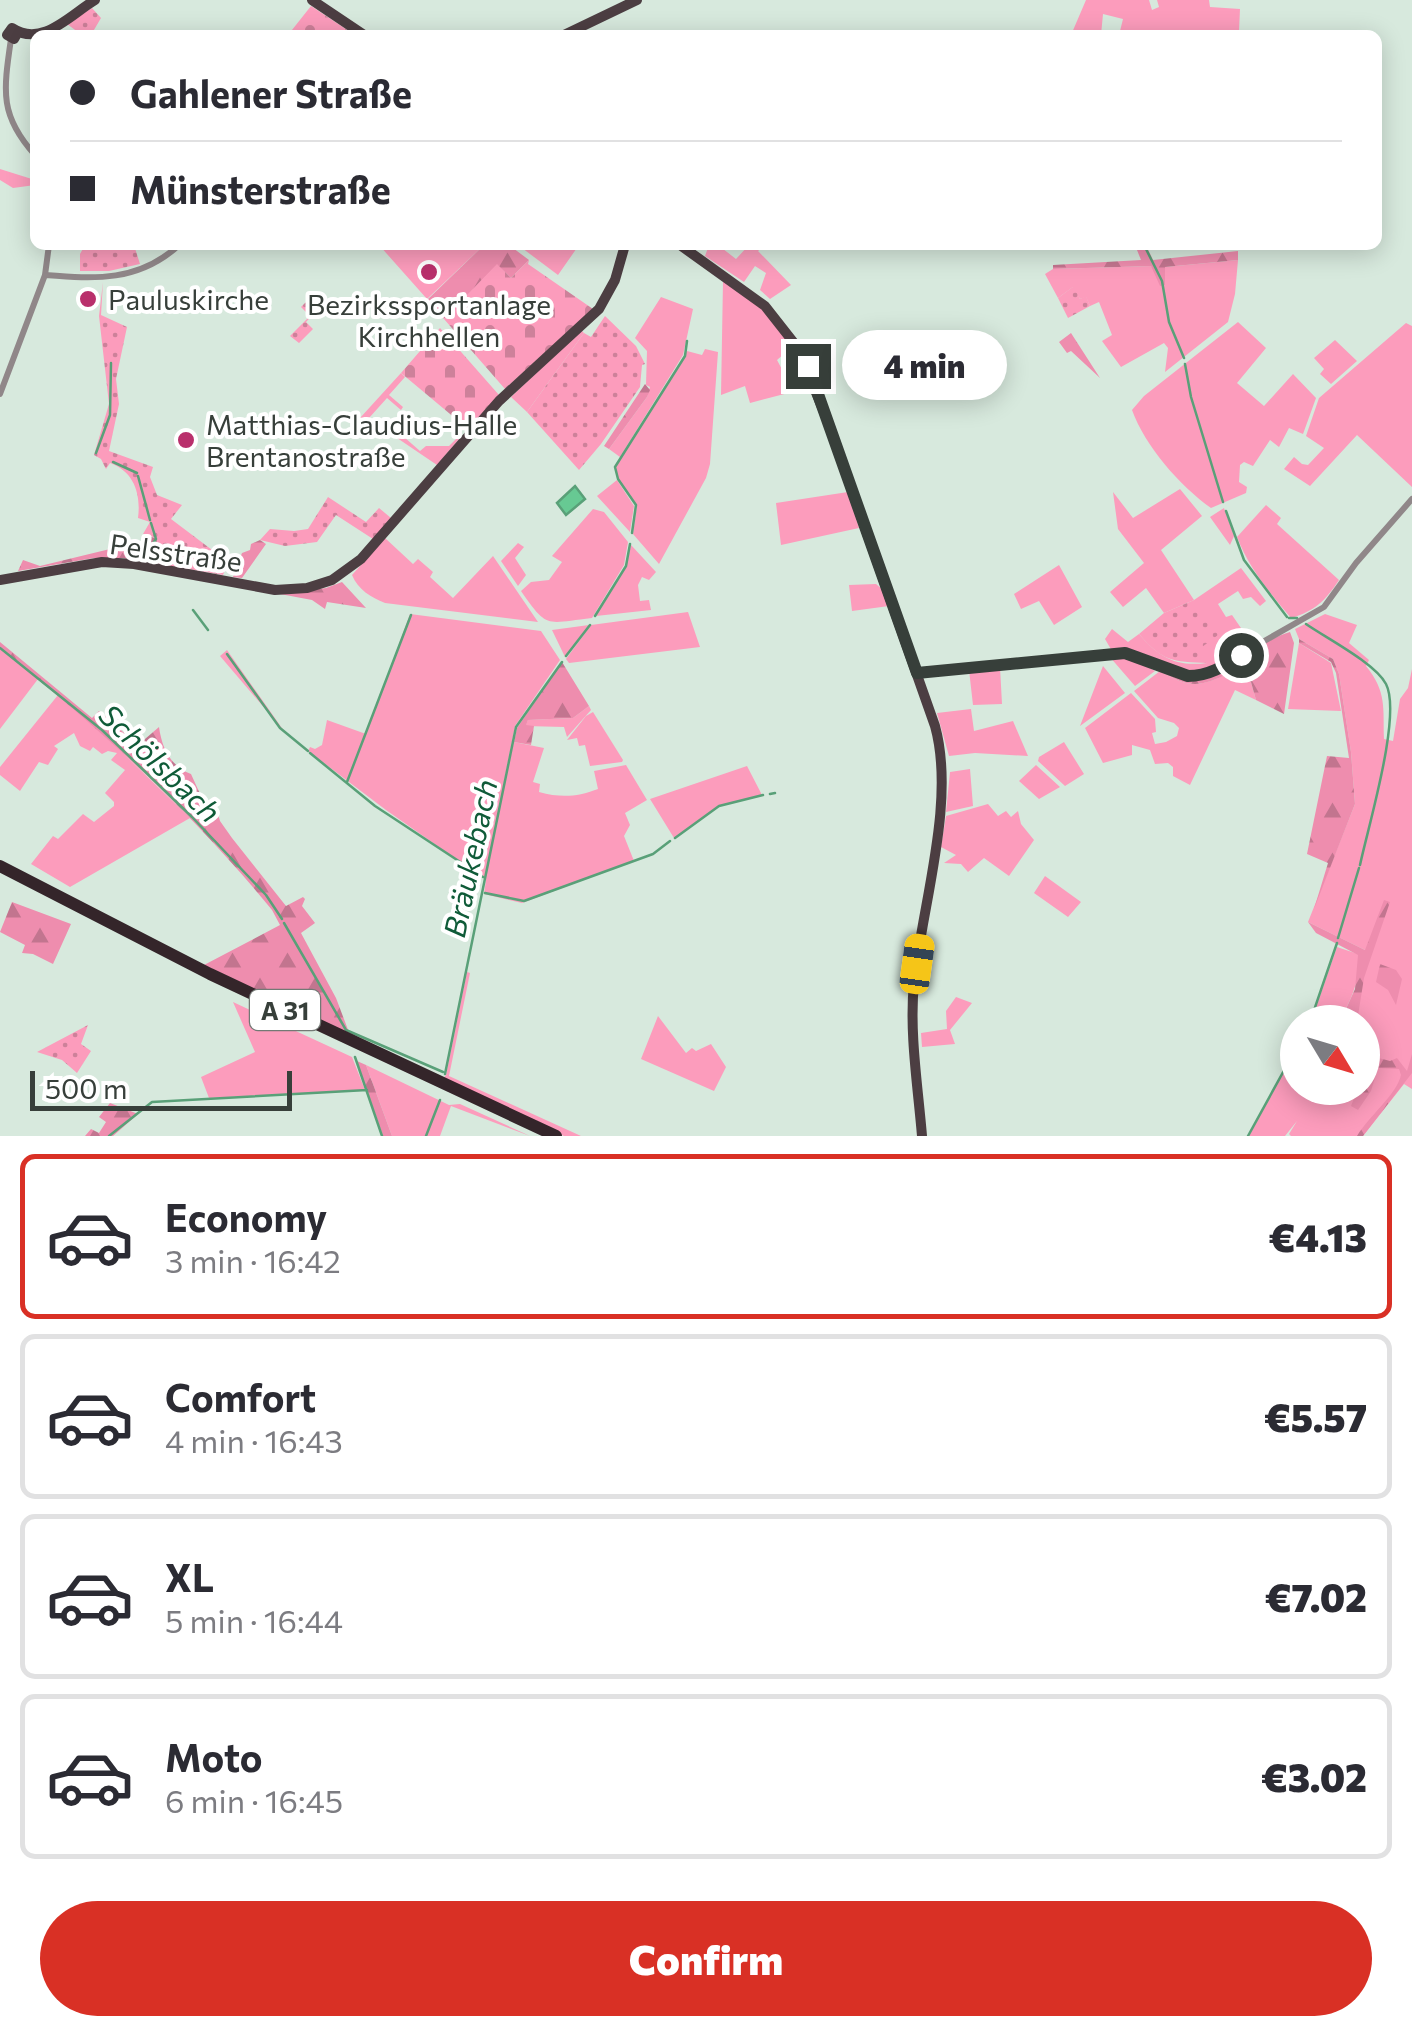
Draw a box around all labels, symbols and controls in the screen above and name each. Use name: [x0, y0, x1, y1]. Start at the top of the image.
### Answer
text: Gahlener Straße: [130, 69, 412, 116]
text: Münsterstraße: [130, 165, 391, 212]
marker: Bezirkssportanlage Kirchhellen: [418, 261, 440, 283]
place label: Pauluskirche: [108, 282, 269, 316]
place label: Bezirkssportanlage Kirchhellen: [307, 287, 551, 353]
marker: Pauluskirche: [77, 288, 99, 310]
callout: 4 min: [843, 331, 1008, 401]
route end: [786, 344, 831, 389]
text: 4 min: [884, 345, 965, 385]
place label: Matthias-Claudius-Halle Brentanostraße: [206, 407, 517, 473]
marker: Matthias-Claudius-Halle Brentanostraße: [175, 429, 197, 451]
street label: Pelsstraße: [108, 526, 244, 578]
route start: [1219, 633, 1264, 678]
water label: Schölsbach: [93, 695, 229, 829]
water label: Bräukebach: [434, 776, 504, 940]
car: [898, 932, 936, 996]
road number: A 31: [250, 990, 320, 1030]
north arrow: [1280, 1005, 1380, 1105]
map controls: [1280, 1005, 1380, 1105]
scale bar: [30, 1066, 292, 1110]
text: 500 m: [45, 1071, 127, 1105]
icon: car: [45, 1192, 135, 1282]
text: Economy: [165, 1193, 327, 1240]
text: €4.13: [1269, 1213, 1367, 1260]
text: 3 min · 16:42: [165, 1240, 341, 1280]
icon: car: [45, 1372, 135, 1462]
text: Comfort: [165, 1373, 316, 1420]
text: €5.57: [1264, 1393, 1367, 1440]
text: 4 min · 16:43: [165, 1420, 343, 1460]
icon: car: [45, 1552, 135, 1642]
text: XL: [165, 1553, 214, 1600]
text: €7.02: [1265, 1573, 1367, 1620]
text: 5 min · 16:44: [165, 1600, 343, 1640]
icon: car: [45, 1732, 135, 1822]
text: Moto: [165, 1733, 263, 1780]
text: €3.02: [1261, 1753, 1367, 1800]
text: 6 min · 16:45: [165, 1780, 343, 1820]
button: Confirm: [40, 1901, 1372, 2016]

